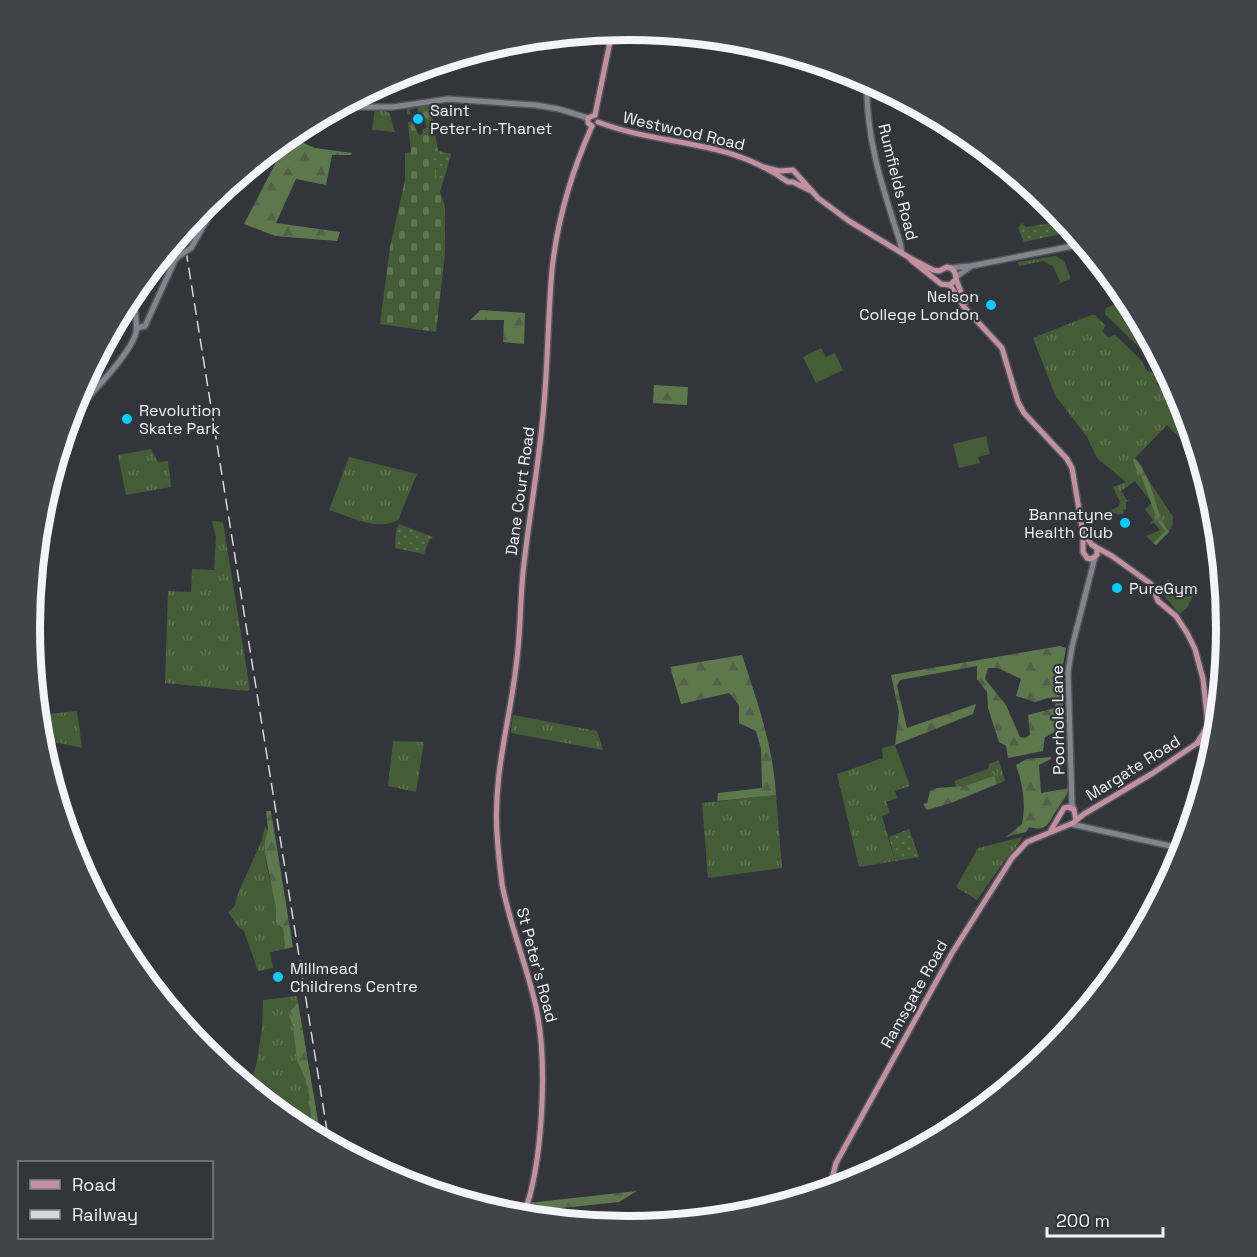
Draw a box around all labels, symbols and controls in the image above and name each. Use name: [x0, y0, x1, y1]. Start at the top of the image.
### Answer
place label: Saint Peter-in-Thanet: [430, 100, 552, 139]
street label: Westwood Road: [621, 107, 747, 155]
marker: Saint Peter-in-Thanet: [411, 112, 425, 126]
street label: Rumfields Road: [873, 121, 923, 243]
place label: Nelson College London: [859, 286, 979, 325]
marker: Nelson College London: [984, 298, 998, 312]
place label: Revolution Skate Park: [139, 400, 221, 439]
marker: Revolution Skate Park: [120, 412, 134, 426]
street label: Dane Court Road: [501, 425, 539, 557]
place label: Bannatyne Health Club: [1024, 504, 1113, 543]
marker: Bannatyne Health Club: [1118, 516, 1132, 530]
place label: PureGym: [1129, 578, 1198, 599]
marker: PureGym: [1110, 581, 1124, 595]
street label: Poorhole Lane: [1047, 665, 1069, 775]
street label: Margate Road: [1082, 731, 1184, 805]
street label: St Peter's Road: [512, 905, 562, 1025]
street label: Ramsgate Road: [876, 936, 952, 1052]
place label: Millmead Childrens Centre: [290, 958, 418, 997]
marker: Millmead Childrens Centre: [271, 970, 285, 984]
legend: [18, 1161, 213, 1239]
text: Road: [72, 1173, 116, 1196]
scale bar: [1047, 1200, 1162, 1238]
text: Railway: [72, 1203, 138, 1226]
text: 200 m: [1056, 1209, 1110, 1232]

